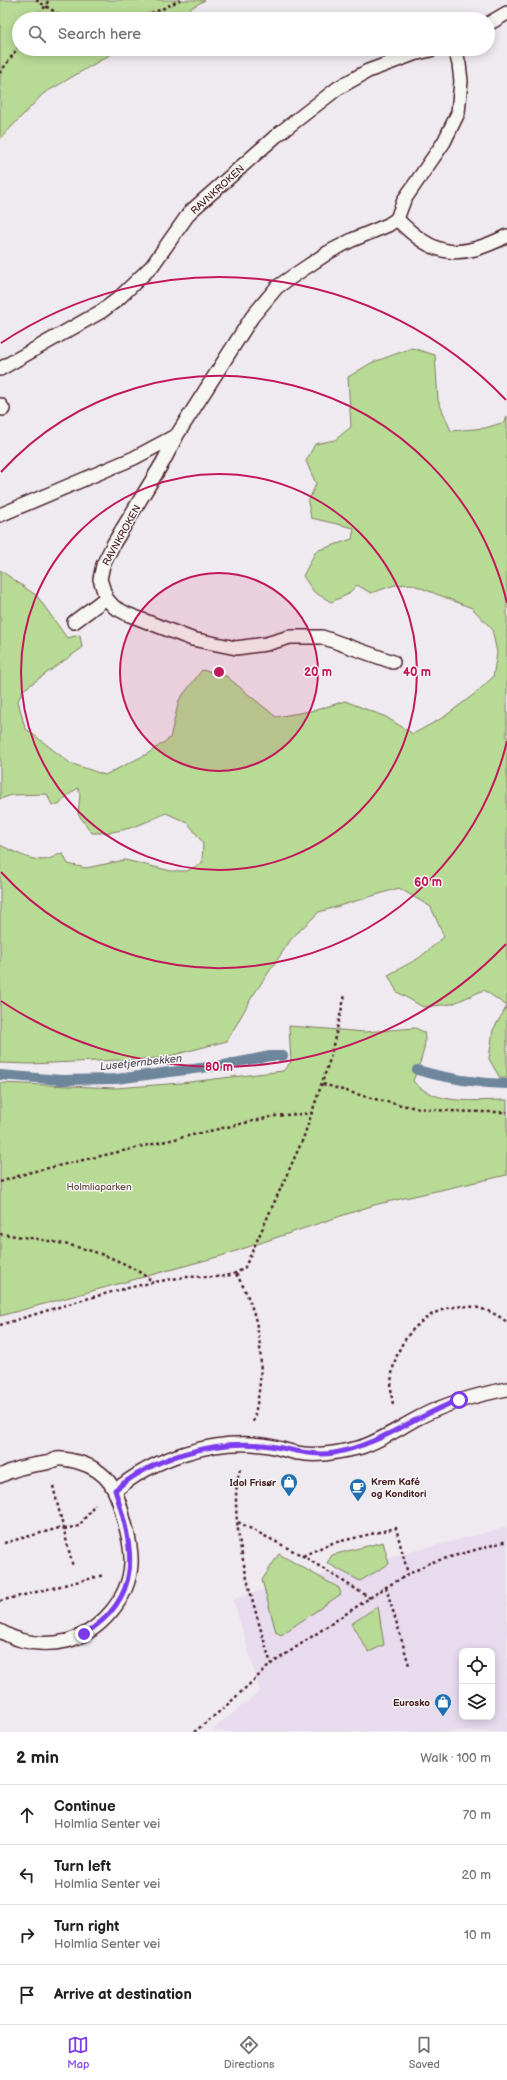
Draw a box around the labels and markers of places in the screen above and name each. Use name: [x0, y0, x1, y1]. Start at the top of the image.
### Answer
centre of rings: [212, 665, 226, 679]
shop icon: Idol Frisør: [279, 1472, 299, 1497]
place label: Krem Kafé og Konditori: [371, 1476, 426, 1500]
place label: Idol Frisør: [229, 1477, 277, 1489]
cafe icon: Krem Kafé og Konditori: [348, 1477, 368, 1502]
shop icon: Eurosko: [433, 1692, 453, 1717]
place label: Eurosko: [393, 1697, 430, 1709]

